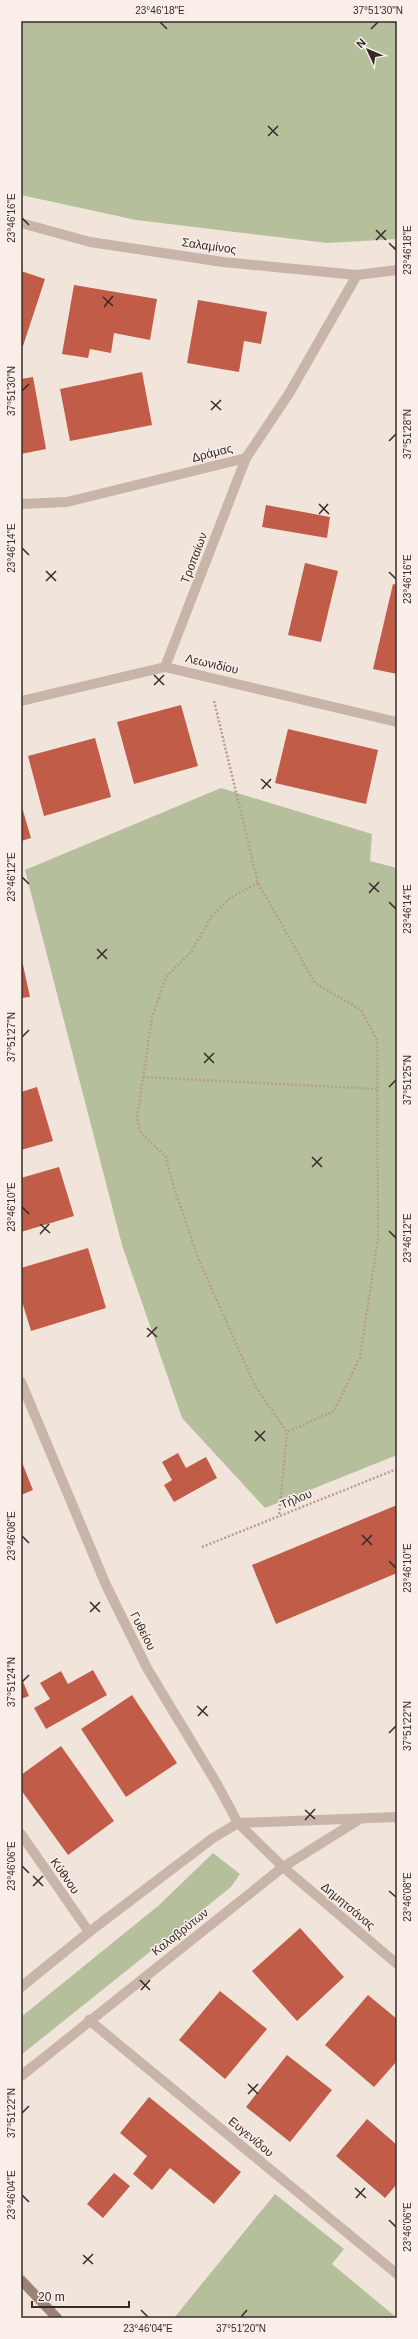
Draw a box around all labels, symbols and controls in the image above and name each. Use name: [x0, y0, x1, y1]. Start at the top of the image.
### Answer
text: 23°46'18"E: [135, 5, 185, 16]
text: 37°51'30"N: [353, 5, 403, 16]
north arrow: [348, 30, 388, 70]
text: N: [354, 36, 368, 50]
text: 23°46'16"E: [6, 193, 17, 243]
text: 23°46'18"E: [402, 225, 413, 275]
street label: Σαλαμίνος: [181, 235, 237, 257]
text: 37°51'30"N: [6, 366, 17, 416]
text: 37°51'28"N: [402, 409, 413, 459]
street label: Δράμας: [190, 441, 234, 465]
text: 23°46'14"E: [6, 523, 17, 573]
street label: Τροπαίων: [178, 530, 210, 586]
text: 23°46'16"E: [402, 554, 413, 604]
street label: Λεωνιδίου: [184, 651, 240, 677]
text: 23°46'12"E: [6, 852, 17, 902]
text: 23°46'14"E: [402, 884, 413, 934]
text: 37°51'27"N: [6, 1012, 17, 1062]
text: 37°51'25"N: [402, 1055, 413, 1105]
text: 23°46'10"E: [6, 1182, 17, 1232]
text: 23°46'12"E: [402, 1213, 413, 1263]
street label: Τήλου: [278, 1486, 314, 1512]
text: 23°46'08"E: [6, 1511, 17, 1561]
text: 23°46'10"E: [402, 1543, 413, 1593]
street label: Γυθείου: [127, 1610, 159, 1652]
text: 37°51'24"N: [6, 1657, 17, 1707]
text: 37°51'22"N: [402, 1701, 413, 1751]
text: 23°46'06"E: [6, 1841, 17, 1891]
street label: Κύθνου: [48, 1855, 82, 1897]
text: 23°46'08"E: [402, 1872, 413, 1922]
street label: Δημητσάνας: [318, 1879, 378, 1933]
street label: Καλαβρύτων: [149, 1906, 211, 1958]
text: 37°51'22"N: [6, 2088, 17, 2138]
street label: Ευγενίδου: [226, 2114, 276, 2160]
text: 23°46'04"E: [6, 2170, 17, 2220]
text: 23°46'06"E: [402, 2202, 413, 2252]
scale bar: [32, 2283, 129, 2309]
text: 20 m: [38, 2290, 65, 2304]
text: 23°46'04"E: [123, 2323, 173, 2334]
text: 37°51'20"N: [216, 2323, 266, 2334]

